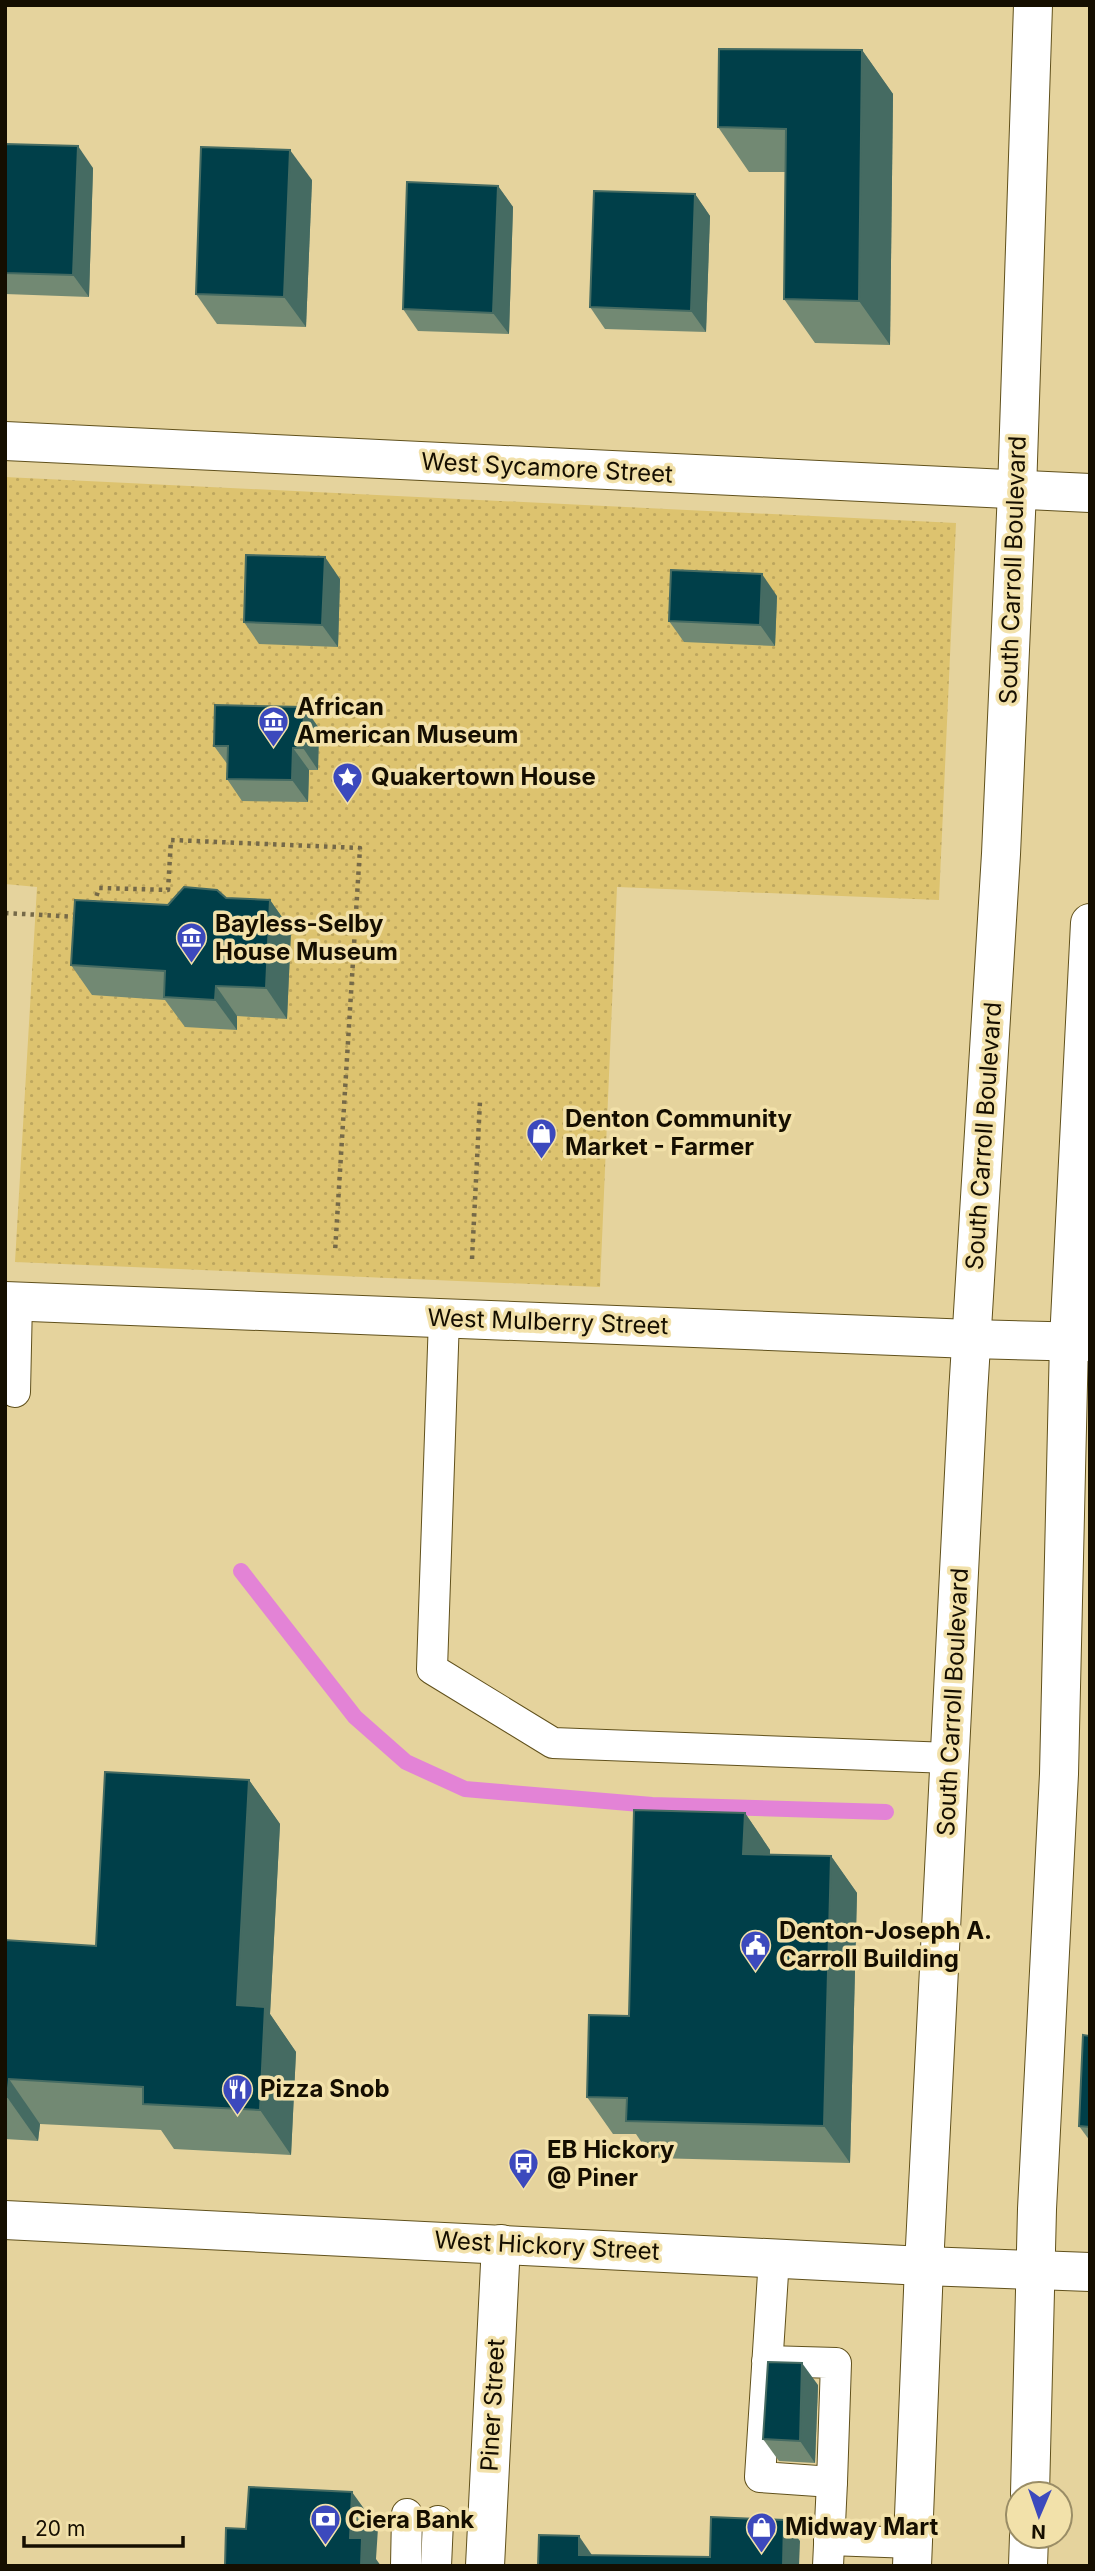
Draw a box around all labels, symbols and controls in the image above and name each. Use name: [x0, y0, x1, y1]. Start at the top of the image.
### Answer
street label: South Carroll Boulevard: [993, 435, 1032, 705]
street label: West Sycamore Street: [420, 446, 674, 489]
place label: African American Museum: [297, 692, 518, 749]
museum icon: African American Museum: [257, 704, 291, 748]
place icon: Quakertown House: [331, 760, 365, 804]
place label: Quakertown House: [371, 762, 596, 791]
place label: Bayless-Selby House Museum: [215, 909, 398, 966]
museum icon: Bayless-Selby House Museum: [175, 921, 209, 965]
street label: South Carroll Boulevard: [960, 1001, 1007, 1271]
place label: Denton Community Market - Farmer: [565, 1104, 792, 1161]
shop icon: Denton Community Market - Farmer: [525, 1116, 559, 1160]
street label: West Mulberry Street: [427, 1303, 669, 1340]
street label: South Carroll Boulevard: [931, 1567, 974, 1837]
place label: Denton-Joseph A. Carroll Building: [779, 1916, 992, 1973]
public building icon: Denton-Joseph A. Carroll Building: [739, 1928, 773, 1972]
restaurant icon: Pizza Snob: [220, 2072, 254, 2116]
place label: Pizza Snob: [260, 2074, 390, 2103]
place label: EB Hickory @ Piner: [547, 2135, 675, 2192]
bus stop icon: EB Hickory @ Piner: [507, 2147, 541, 2191]
street label: West Hickory Street: [434, 2225, 660, 2266]
street label: Piner Street: [475, 2338, 510, 2472]
north arrow: [1004, 2480, 1074, 2550]
bank icon: Ciera Bank: [308, 2503, 342, 2547]
scale bar: [24, 2504, 184, 2548]
place label: Ciera Bank: [348, 2505, 474, 2534]
shop icon: Midway Mart: [745, 2510, 779, 2554]
place label: Midway Mart: [785, 2512, 939, 2541]
text: 20 m: [35, 2516, 85, 2541]
text: N: [1031, 2520, 1046, 2543]

